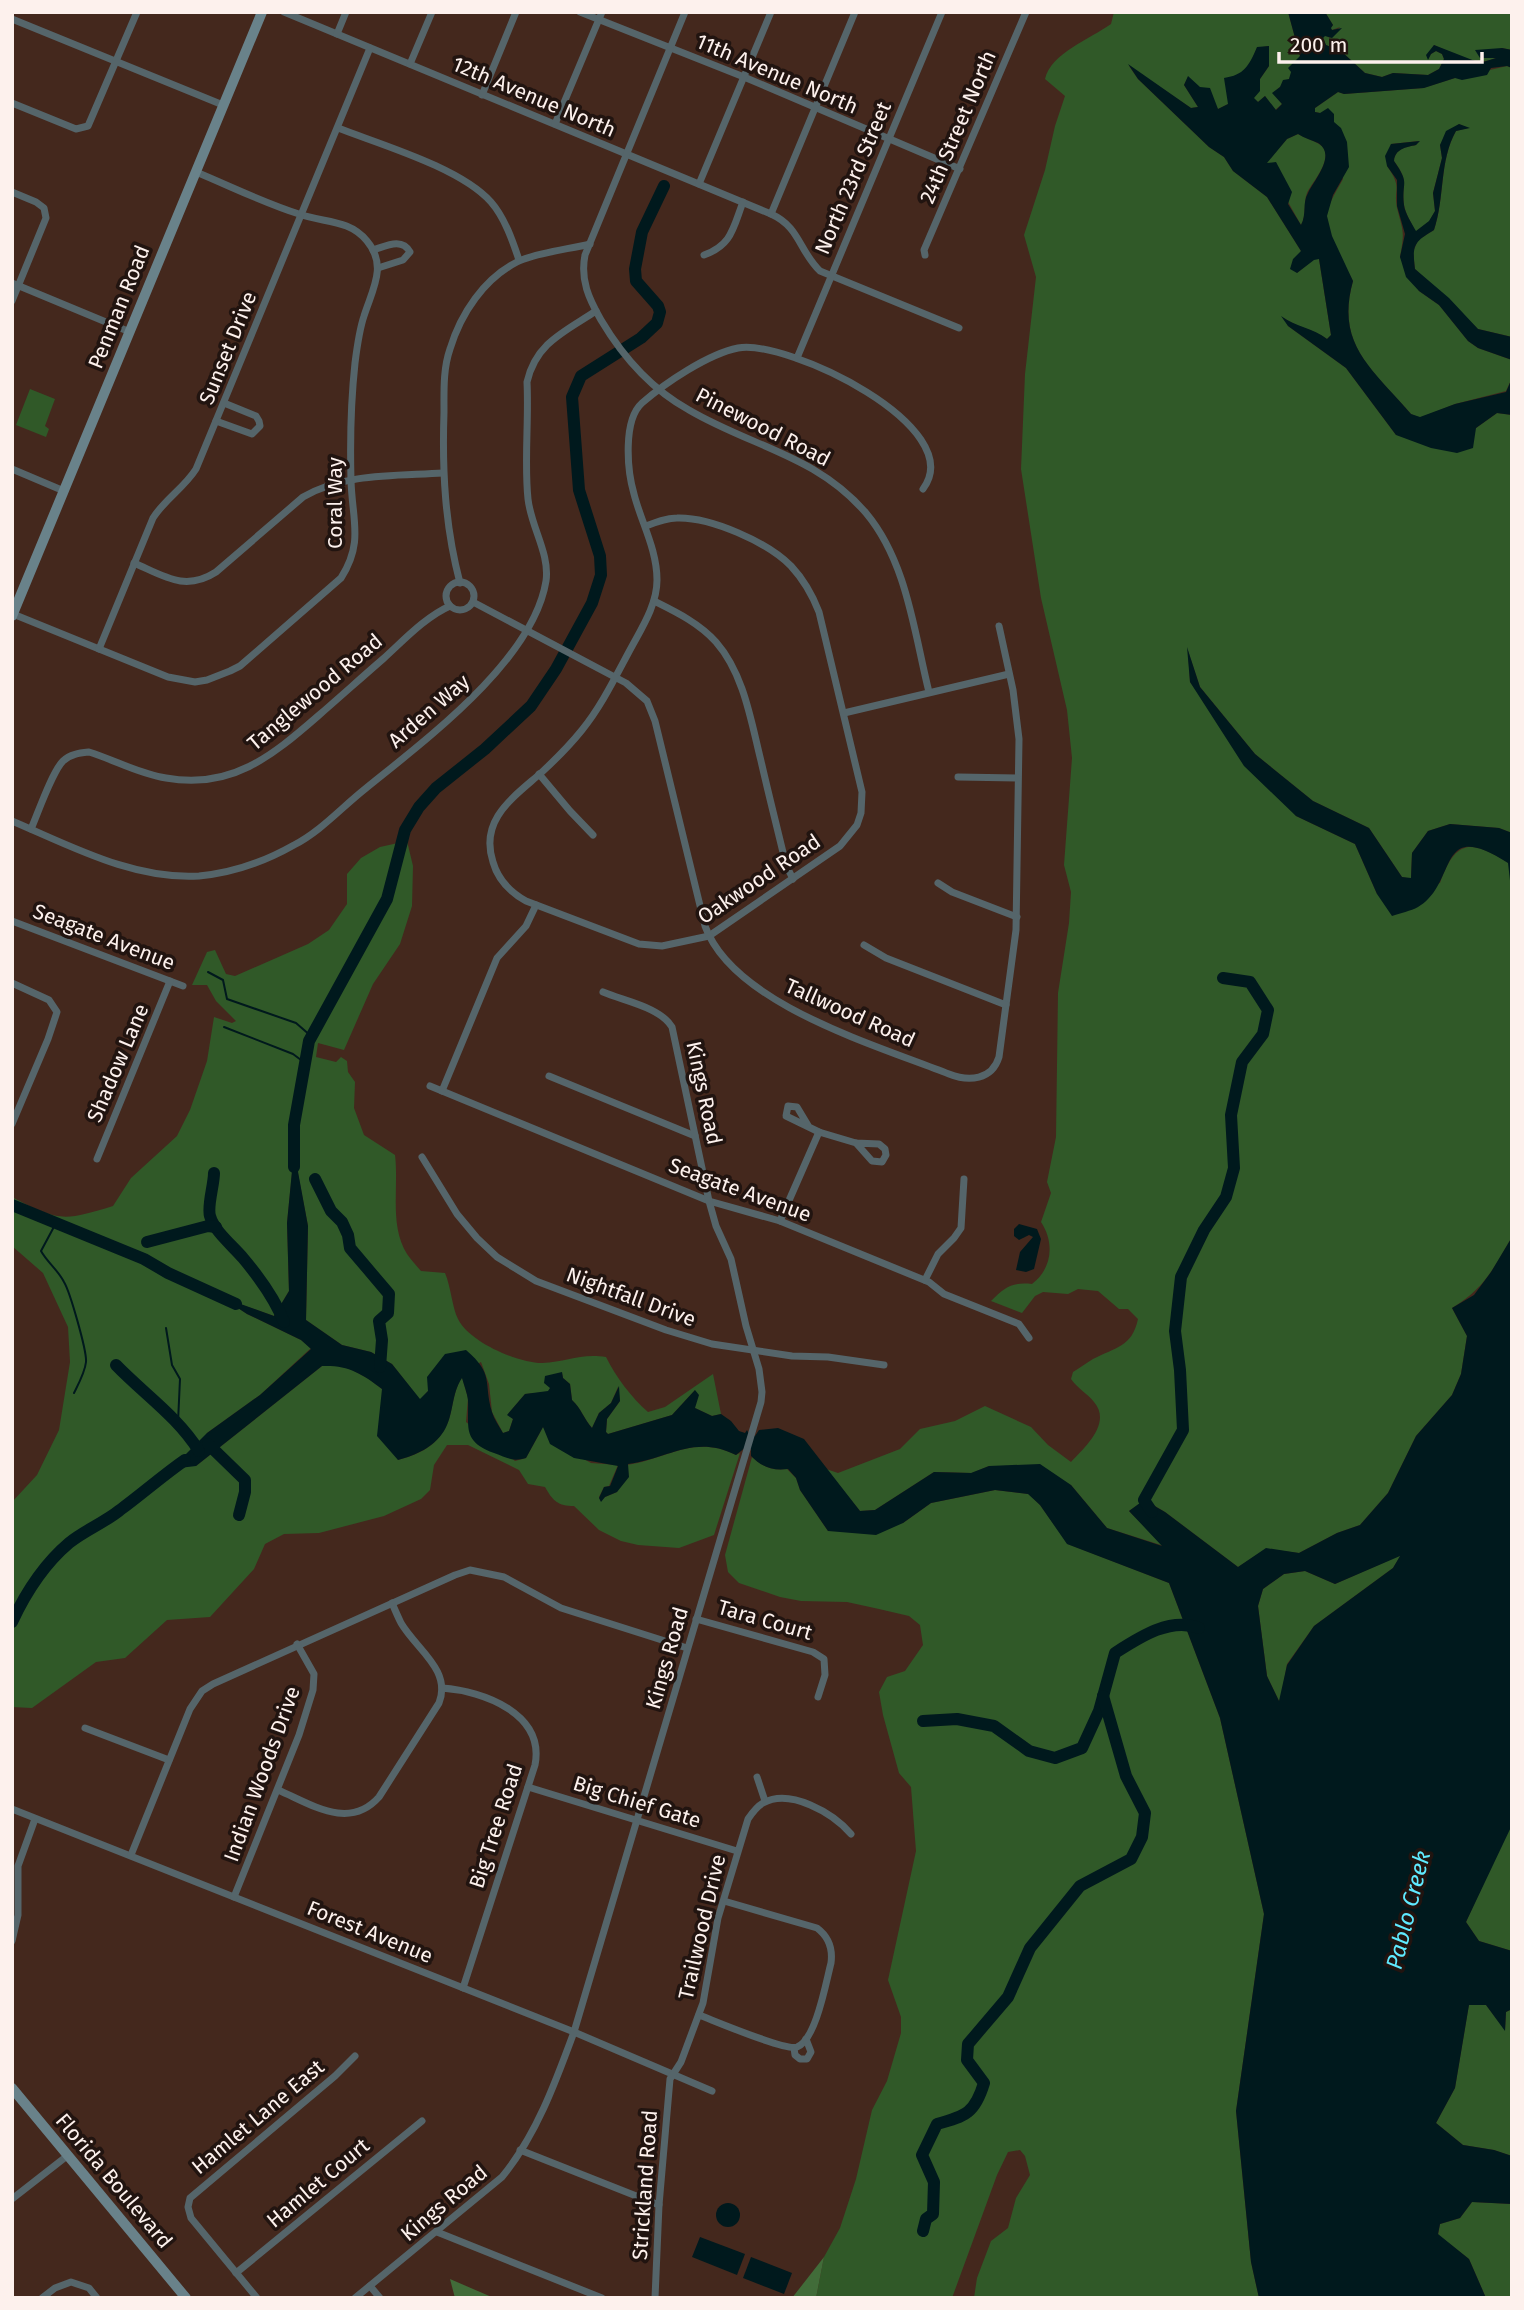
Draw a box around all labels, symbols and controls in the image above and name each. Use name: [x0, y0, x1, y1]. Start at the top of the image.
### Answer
scale bar: [1279, 21, 1482, 65]
street label: 11th Avenue North: [692, 28, 862, 120]
text: 200 m: [1290, 32, 1347, 58]
street label: 24th Street North: [914, 47, 1002, 207]
street label: 12th Avenue North: [448, 51, 620, 143]
street label: North 23rd Street: [809, 97, 897, 258]
street label: Penman Road: [82, 241, 156, 373]
street label: Sunset Drive: [194, 288, 262, 408]
street label: Pinewood Road: [691, 382, 835, 472]
street label: Coral Way: [322, 456, 348, 549]
street label: Tanglewood Road: [242, 628, 388, 756]
street label: Arden Way: [383, 668, 476, 753]
street label: Oakwood Road: [693, 828, 825, 930]
street label: Seagate Avenue: [29, 898, 179, 976]
street label: Tallwood Road: [781, 973, 919, 1053]
street label: Shadow Lane: [81, 1000, 155, 1126]
street label: Kings Road: [680, 1039, 728, 1147]
street label: Seagate Avenue: [665, 1152, 815, 1228]
street label: Nightfall Drive: [563, 1262, 699, 1332]
street label: Tara Court: [715, 1594, 816, 1646]
street label: Kings Road: [640, 1604, 694, 1712]
street label: Indian Woods Drive: [218, 1683, 306, 1865]
street label: Big Tree Road: [464, 1760, 528, 1892]
street label: Big Chief Gate: [570, 1770, 704, 1834]
water label: Pablo Creek: [1380, 1848, 1436, 1972]
street label: Trailwood Drive: [673, 1852, 731, 2002]
street label: Forest Avenue: [303, 1895, 437, 1969]
street label: Hamlet Lane East: [186, 2054, 330, 2180]
street label: Florida Boulevard: [50, 2108, 178, 2254]
street label: Strickland Road: [627, 2109, 663, 2261]
street label: Hamlet Court: [261, 2132, 375, 2233]
street label: Kings Road: [395, 2159, 493, 2247]

